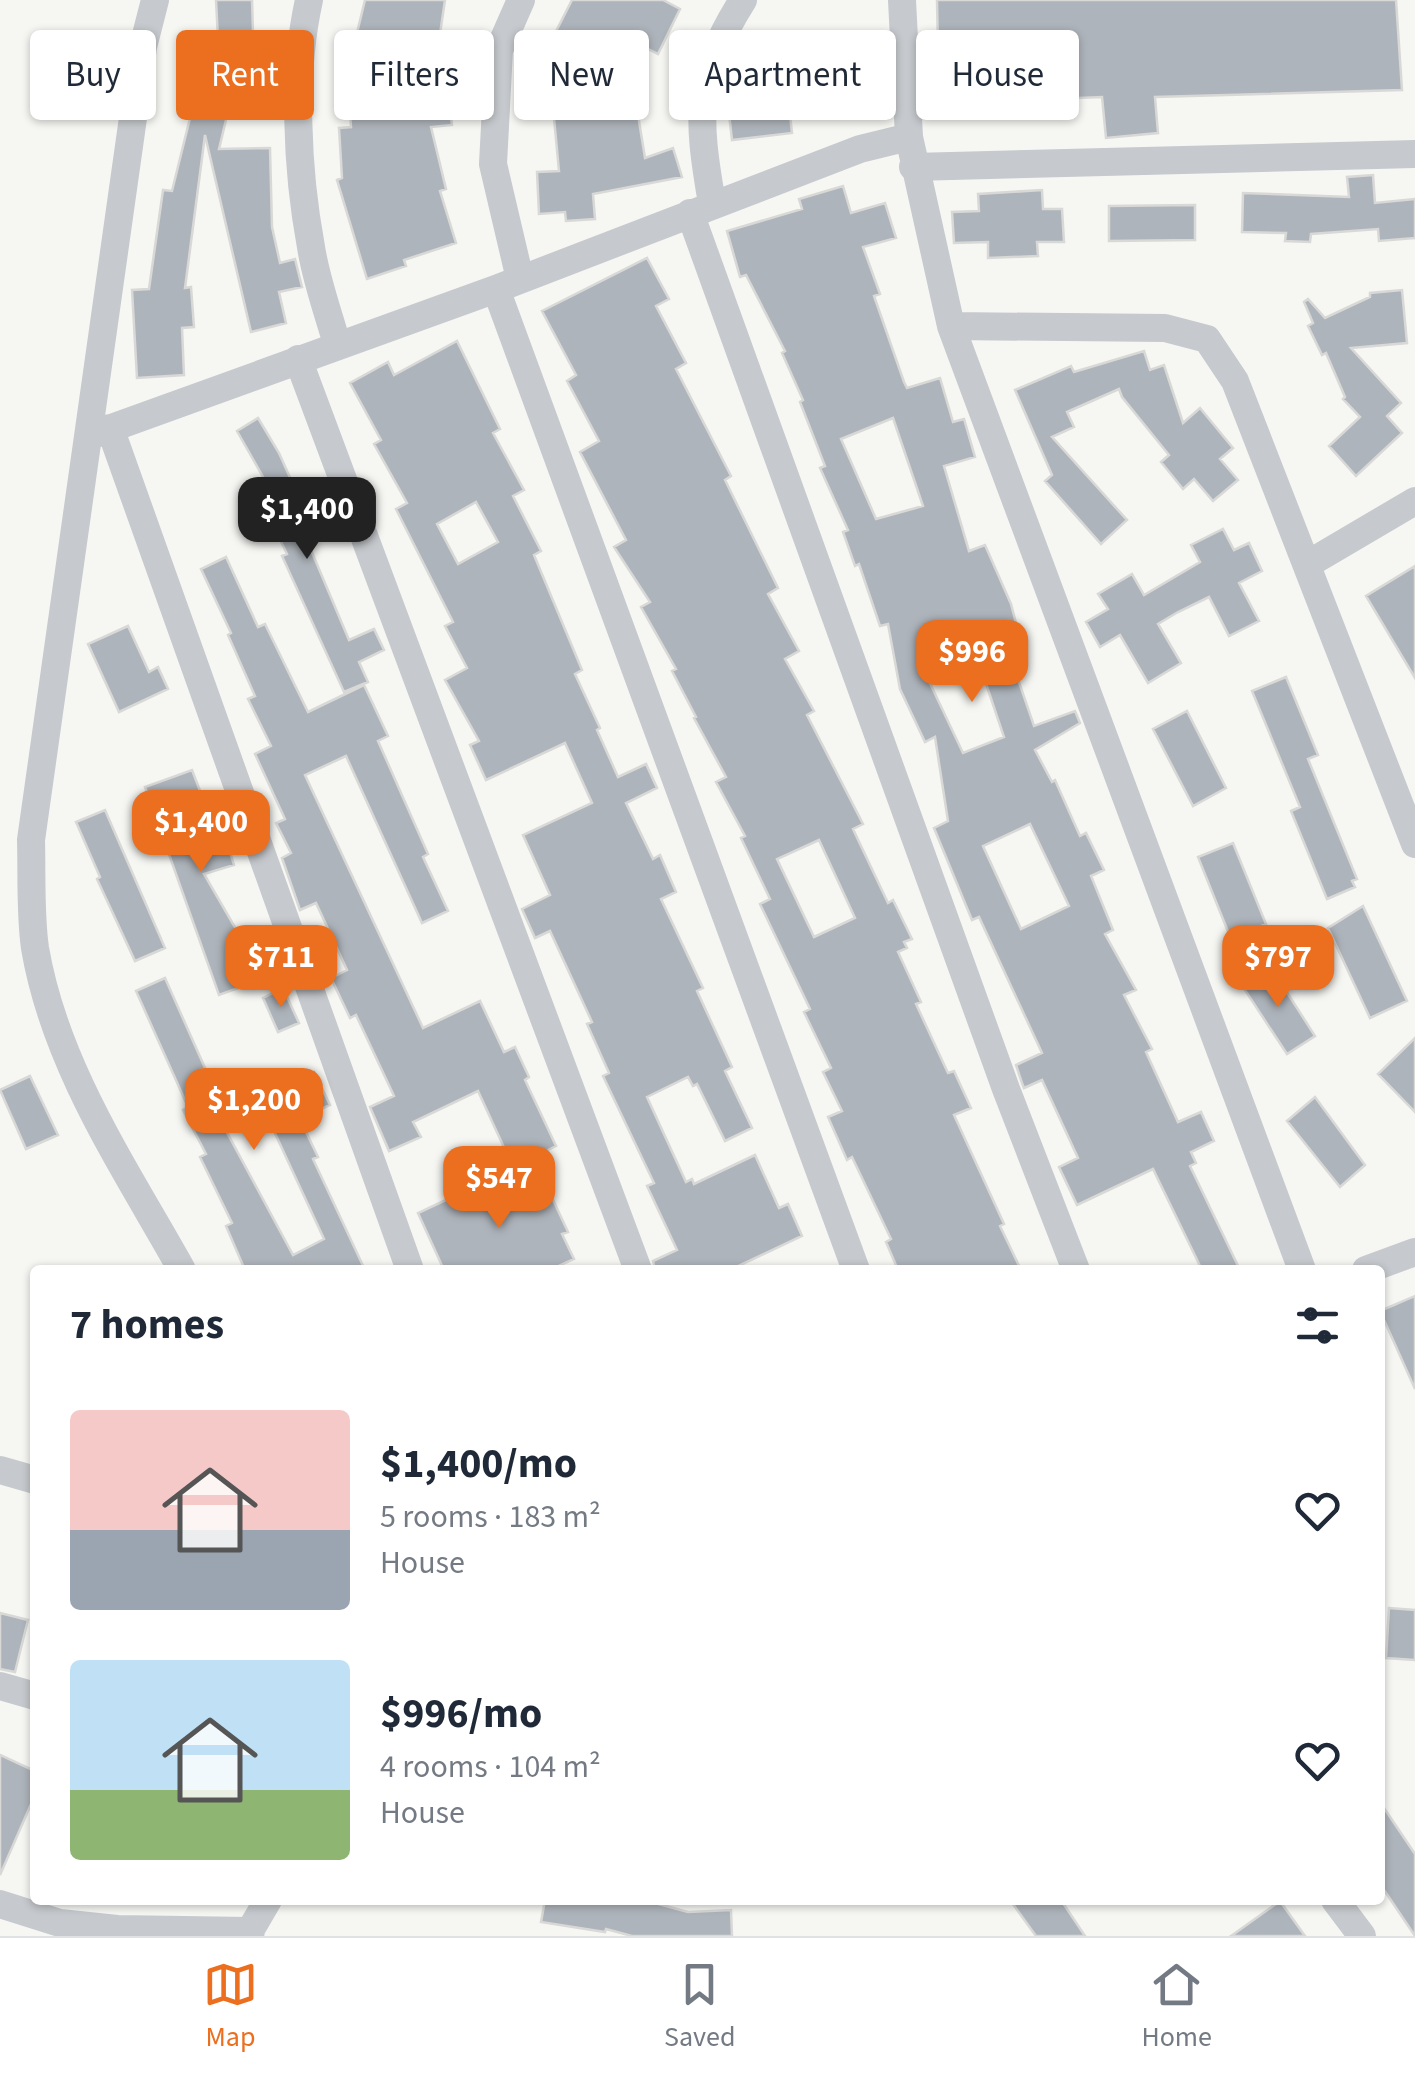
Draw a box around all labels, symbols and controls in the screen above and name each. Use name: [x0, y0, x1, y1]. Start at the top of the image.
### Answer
chip: Buy: [30, 30, 156, 120]
chip: Rent: [176, 30, 314, 120]
chip: Filters: [334, 30, 494, 120]
chip: New: [514, 30, 649, 120]
chip: Apartment: [669, 30, 896, 120]
chip: House: [916, 30, 1079, 120]
pin: $1,400: [226, 477, 388, 562]
text: $1,400: [260, 486, 354, 532]
pin: $996: [913, 620, 1031, 705]
text: $996: [938, 629, 1006, 675]
pin: $1,400: [120, 790, 282, 875]
text: $1,400: [154, 799, 248, 845]
pin: $711: [222, 925, 340, 1010]
pin: $797: [1219, 925, 1337, 1010]
text: $711: [247, 934, 315, 980]
text: $797: [1244, 934, 1312, 980]
pin: $1,200: [173, 1068, 335, 1153]
text: $1,200: [207, 1077, 301, 1123]
pin: $547: [440, 1146, 558, 1231]
text: $547: [465, 1155, 533, 1201]
text: 7 homes: [70, 1295, 224, 1355]
icon: filters: [1290, 1298, 1345, 1353]
text: $1,400/mo: [380, 1434, 577, 1494]
icon: home: [150, 1450, 270, 1570]
icon: heart: [1290, 1483, 1345, 1538]
text: 5 rooms · 183 m²: [380, 1494, 601, 1540]
text: House: [380, 1540, 465, 1586]
text: $996/mo: [380, 1684, 542, 1744]
icon: home: [150, 1700, 270, 1820]
icon: heart: [1290, 1733, 1345, 1788]
text: 4 rooms · 104 m²: [380, 1744, 601, 1790]
text: House: [380, 1790, 465, 1836]
tab: Map: [203, 1957, 258, 2057]
tab: Saved: [664, 1957, 735, 2057]
tab: Home: [1141, 1957, 1212, 2057]

